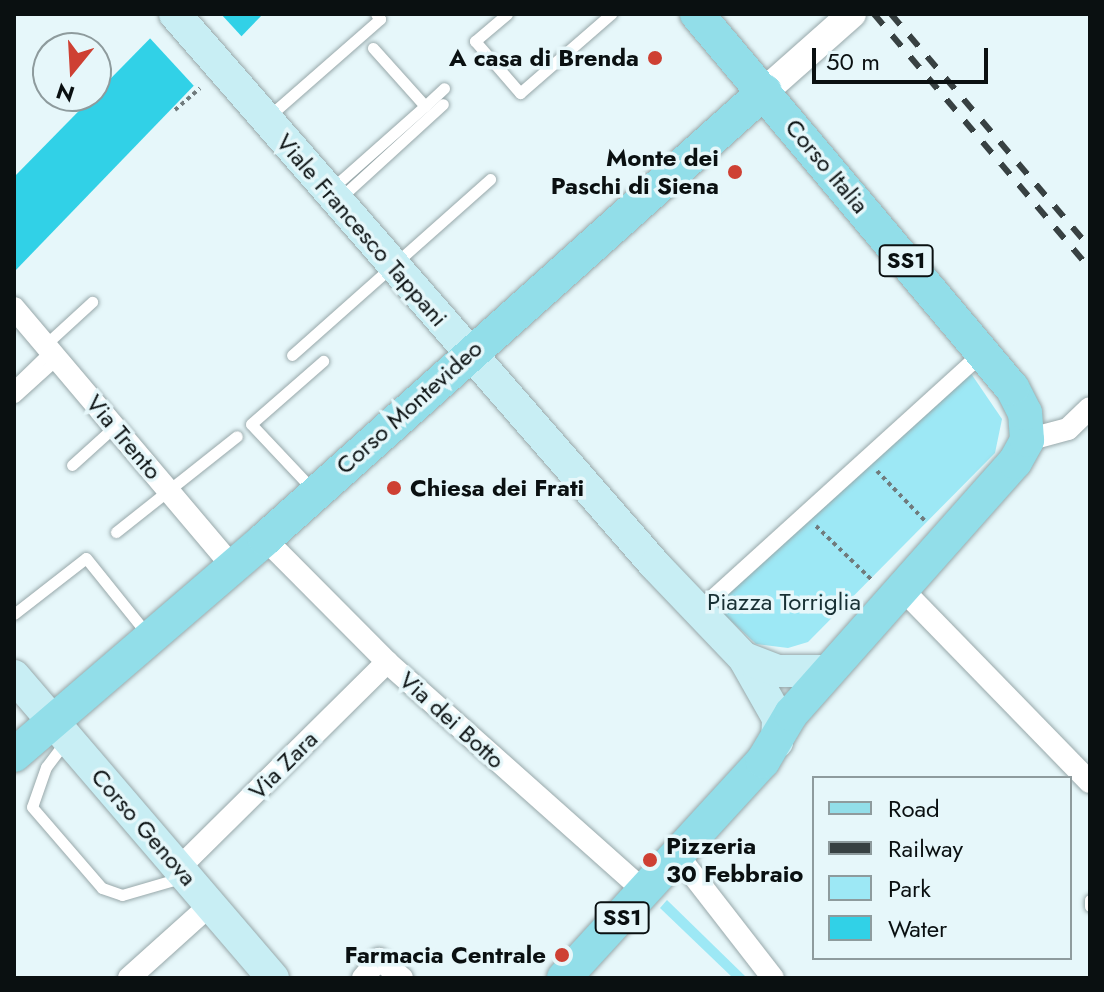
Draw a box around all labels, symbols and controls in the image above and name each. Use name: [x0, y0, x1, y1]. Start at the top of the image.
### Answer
north arrow: [32, 32, 112, 112]
scale bar: [816, 32, 992, 82]
place label: A casa di Brenda: [449, 44, 639, 72]
text: 50 m: [826, 44, 880, 79]
marker: A casa di Brenda: [646, 49, 664, 67]
text: N: [52, 75, 78, 111]
street label: Corso Italia: [779, 113, 875, 219]
street label: Viale Francesco Tappani: [270, 128, 454, 332]
place label: Monte dei Paschi di Siena: [551, 144, 719, 200]
marker: Monte dei Paschi di Siena: [726, 163, 744, 181]
road number: SS1: [878, 243, 934, 279]
street label: Corso Montevideo: [330, 334, 488, 480]
street label: Via Trento: [80, 389, 168, 485]
place label: Chiesa dei Frati: [410, 474, 584, 502]
marker: Chiesa dei Frati: [385, 479, 403, 497]
park label: Piazza Torriglia: [707, 588, 861, 616]
street label: Via dei Botto: [394, 665, 510, 775]
street label: Via Zara: [243, 725, 323, 805]
street label: Corso Genova: [85, 762, 203, 892]
legend: [812, 776, 1072, 960]
text: Road: [888, 791, 940, 826]
text: Railway: [888, 831, 963, 866]
place label: Pizzeria 30 Febbraio: [666, 832, 803, 888]
marker: Pizzeria 30 Febbraio: [641, 851, 659, 869]
text: Park: [888, 871, 931, 906]
road number: SS1: [594, 900, 650, 936]
text: Water: [888, 911, 947, 946]
place label: Farmacia Centrale: [344, 941, 546, 969]
marker: Farmacia Centrale: [553, 946, 571, 964]

